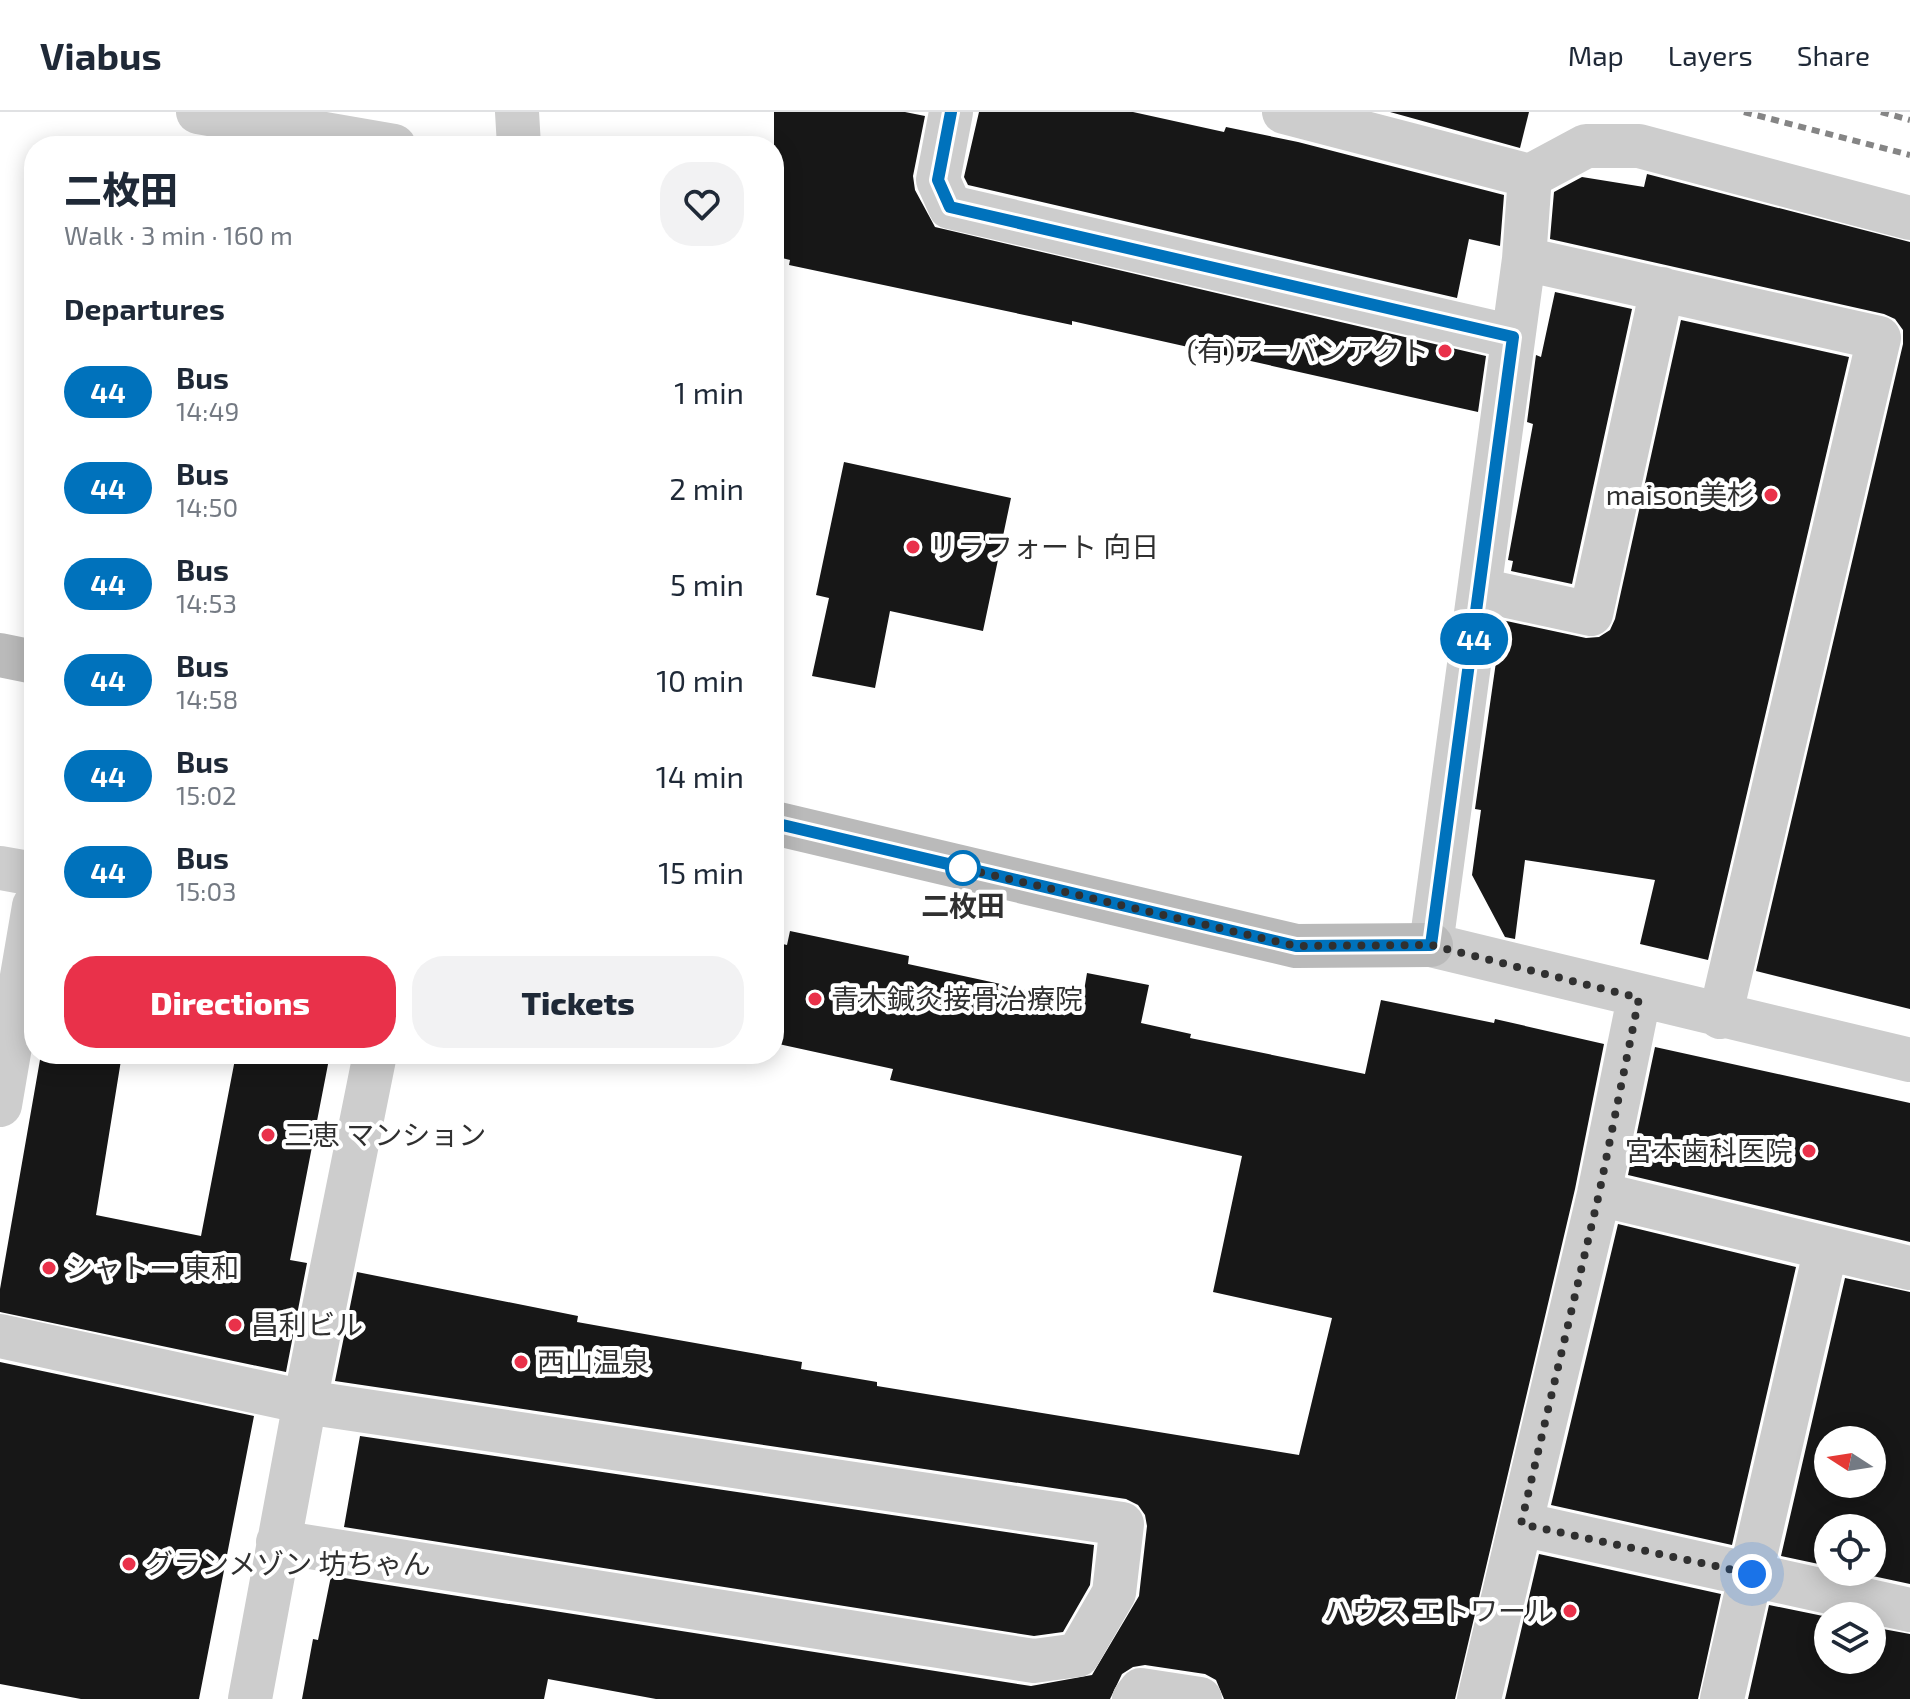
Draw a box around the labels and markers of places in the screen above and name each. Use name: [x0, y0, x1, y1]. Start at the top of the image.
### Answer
place label: (有)アーバンアクト: [1187, 333, 1429, 367]
marker: (有)アーバンアクト: [1436, 342, 1454, 360]
place label: maison美杉: [1606, 477, 1755, 511]
marker: maison美杉: [1762, 486, 1780, 504]
place label: リラフォート 向日: [929, 529, 1159, 563]
marker: リラフォート 向日: [904, 538, 922, 556]
marker: 二枚田: [946, 851, 980, 885]
place label: 二枚田: [921, 888, 1005, 922]
place label: 青木鍼灸接骨治療院: [831, 981, 1083, 1015]
marker: 青木鍼灸接骨治療院: [806, 990, 824, 1008]
place label: 三恵 マンション: [284, 1117, 486, 1151]
marker: 三恵 マンション: [259, 1126, 277, 1144]
place label: 宮本歯科医院: [1625, 1133, 1793, 1167]
marker: 宮本歯科医院: [1800, 1142, 1818, 1160]
place label: シャトー 東和: [65, 1250, 239, 1284]
marker: シャトー 東和: [40, 1259, 58, 1277]
place label: 昌利ビル: [251, 1307, 363, 1341]
marker: 昌利ビル: [226, 1316, 244, 1334]
place label: 西山温泉: [537, 1344, 649, 1378]
marker: 西山温泉: [512, 1353, 530, 1371]
place label: グランメゾン 坊ちゃん: [145, 1546, 430, 1580]
marker: グランメゾン 坊ちゃん: [120, 1555, 138, 1573]
place label: ハウス エトワール: [1324, 1593, 1554, 1627]
marker: ハウス エトワール: [1561, 1602, 1579, 1620]

